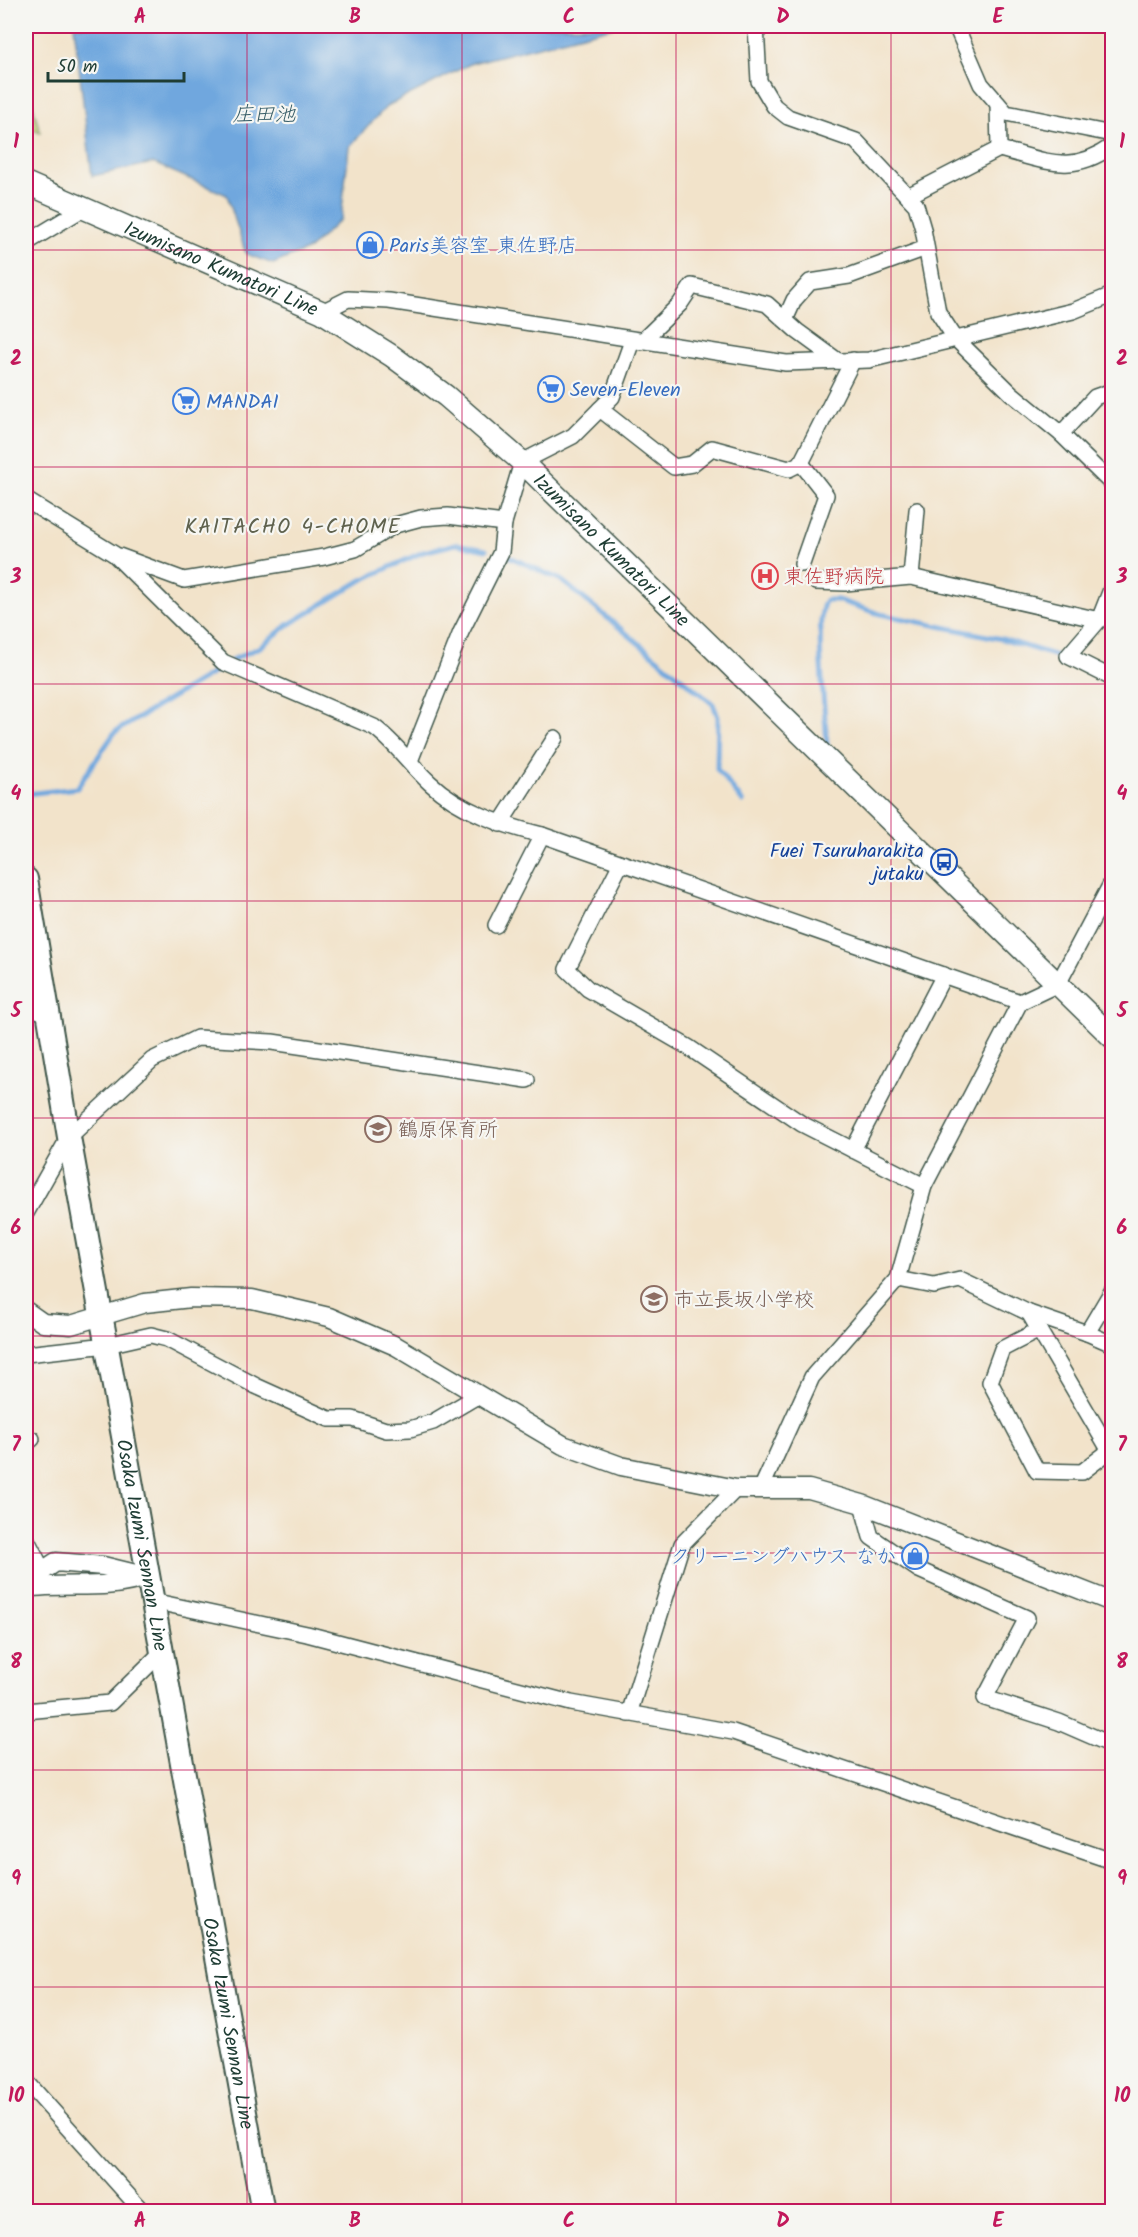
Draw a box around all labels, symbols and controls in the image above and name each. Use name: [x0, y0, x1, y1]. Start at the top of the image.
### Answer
text: A: [134, 2, 146, 34]
text: B: [349, 2, 361, 34]
text: C: [563, 2, 575, 34]
text: D: [776, 2, 790, 34]
text: E: [992, 2, 1004, 34]
scale bar: [48, 45, 184, 83]
text: 50 m: [57, 53, 97, 82]
water label: 庄田池: [233, 99, 296, 132]
text: 1: [13, 127, 19, 159]
text: 1: [1119, 127, 1125, 159]
street label: Izumisano Kumatori Line: [118, 213, 323, 326]
shop icon: Paris美容室 東佐野店: [355, 230, 385, 260]
place label: Paris美容室 東佐野店: [389, 231, 577, 263]
text: 2: [10, 344, 22, 376]
text: 2: [1116, 344, 1128, 376]
supermarket icon: Seven-Eleven: [536, 374, 566, 404]
place label: Seven-Eleven: [570, 375, 681, 407]
supermarket icon: MANDAI: [171, 386, 201, 416]
place label: MANDAI: [206, 387, 279, 419]
street label: Izumisano Kumatori Line: [524, 467, 697, 636]
district label: KAITACHO 4-CHOME: [184, 511, 402, 544]
hospital icon: 東佐野病院: [750, 561, 780, 591]
text: 3: [10, 562, 22, 594]
place label: 東佐野病院: [784, 562, 884, 594]
text: 3: [1116, 562, 1128, 594]
text: 4: [11, 779, 22, 811]
text: 4: [1117, 779, 1128, 811]
place label: Fuei Tsuruharakita jutaku: [770, 836, 924, 891]
bus stop icon: Fuei Tsuruharakita jutaku: [929, 847, 959, 877]
text: 5: [10, 996, 23, 1028]
text: 5: [1116, 996, 1129, 1028]
school or university icon: 鶴原保育所: [363, 1114, 393, 1144]
place label: 鶴原保育所: [398, 1115, 498, 1147]
text: 6: [11, 1213, 22, 1245]
text: 6: [1117, 1213, 1128, 1245]
school or university icon: 市立長坂小学校: [639, 1284, 669, 1314]
place label: 市立長坂小学校: [674, 1285, 814, 1317]
text: 7: [11, 1430, 21, 1462]
text: 7: [1117, 1430, 1127, 1462]
street label: Osaka Izumi Sennan Line: [106, 1437, 175, 1654]
shop icon: クリーニングハウス なか: [900, 1541, 930, 1571]
place label: クリーニングハウス なか: [670, 1542, 896, 1574]
text: 8: [10, 1647, 22, 1679]
text: 8: [1116, 1647, 1128, 1679]
text: 9: [11, 1864, 21, 1896]
text: 9: [1117, 1864, 1127, 1896]
street label: Osaka Izumi Sennan Line: [192, 1915, 262, 2132]
text: 10: [8, 2081, 25, 2113]
text: 10: [1114, 2081, 1131, 2113]
text: A: [134, 2206, 146, 2237]
text: B: [349, 2206, 361, 2237]
text: C: [563, 2206, 575, 2237]
text: D: [776, 2206, 790, 2237]
text: E: [992, 2206, 1004, 2237]

